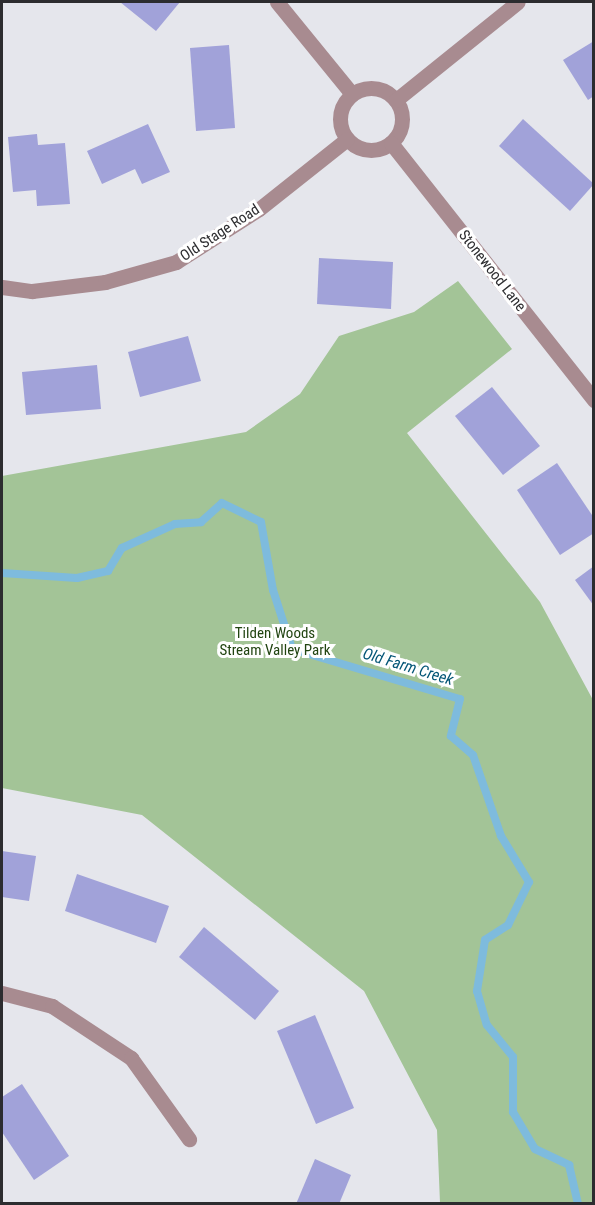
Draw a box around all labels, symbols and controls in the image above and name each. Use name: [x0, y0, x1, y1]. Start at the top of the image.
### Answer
street label: Old Stage Road: [177, 201, 263, 265]
street label: Stonewood Lane: [455, 227, 529, 315]
park label: Tilden Woods Stream Valley Park: [219, 624, 331, 659]
water label: Old Farm Creek: [360, 644, 456, 690]

